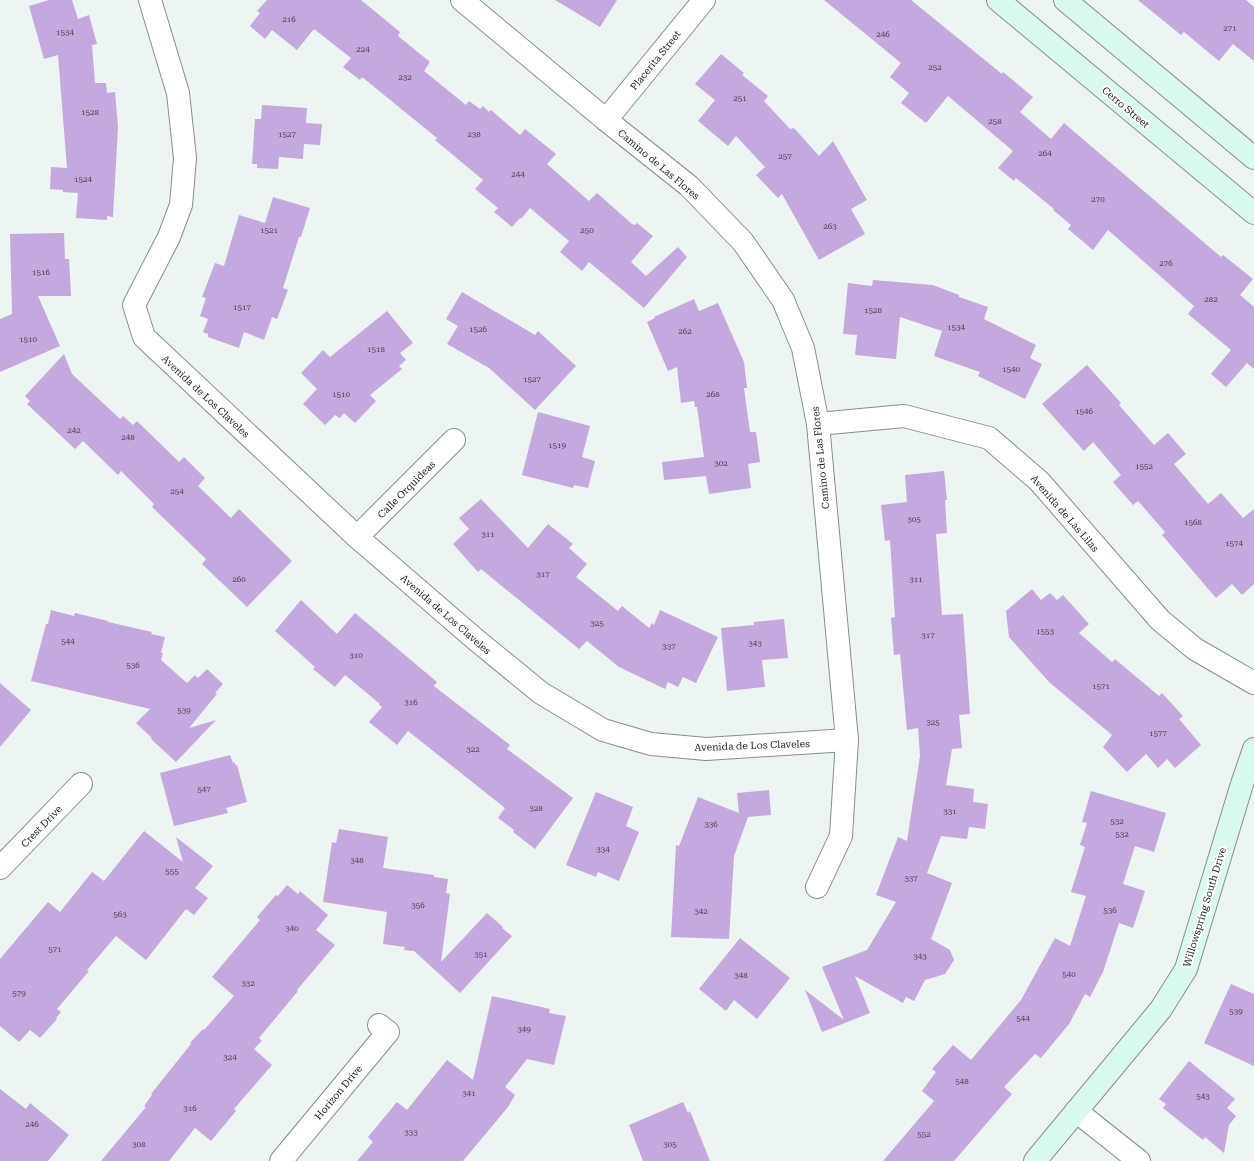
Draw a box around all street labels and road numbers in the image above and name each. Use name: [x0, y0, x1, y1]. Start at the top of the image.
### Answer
street label: Placerita Street: [628, 28, 683, 92]
street label: Cerro Street: [1100, 84, 1152, 130]
street label: Camino de Las Flores: [616, 127, 702, 202]
street label: Avenida de Los Claveles: [160, 353, 252, 440]
street label: Camino de Las Flores: [810, 406, 831, 510]
street label: Calle Orquideas: [375, 458, 437, 520]
street label: Avenida de Las Lilas: [1028, 473, 1101, 554]
street label: Avenida de Los Claveles: [398, 572, 493, 657]
street label: Avenida de Los Claveles: [694, 738, 810, 753]
street label: Crest Drive: [19, 803, 64, 850]
street label: Willowspring South Drive: [1181, 846, 1228, 968]
street label: Horizon Drive: [312, 1063, 365, 1122]

